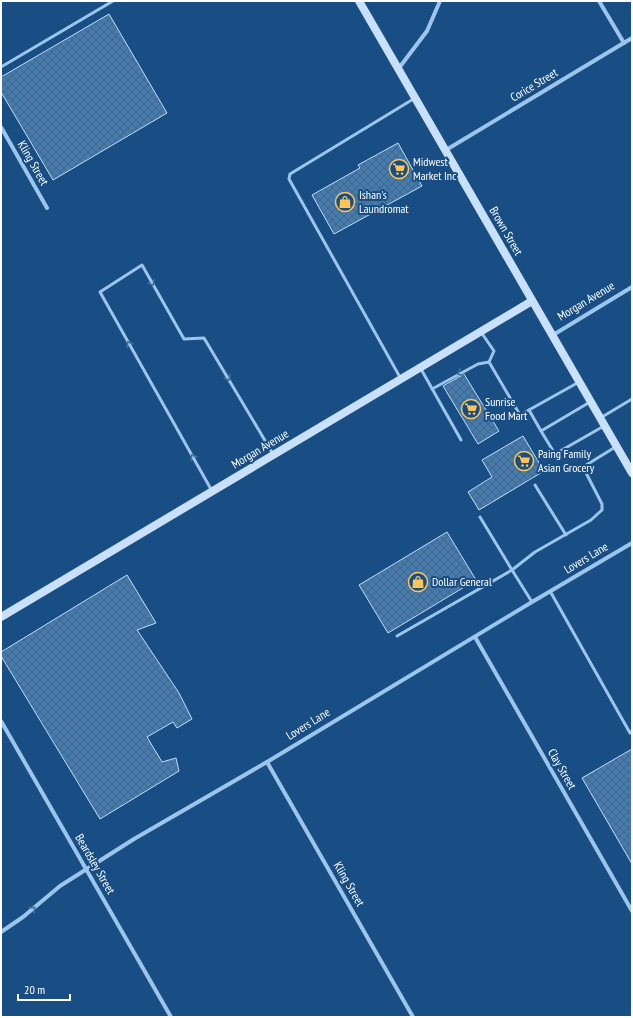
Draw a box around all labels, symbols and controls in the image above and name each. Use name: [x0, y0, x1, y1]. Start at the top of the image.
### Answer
street label: Corice Street: [507, 64, 561, 105]
street label: Kling Street: [15, 138, 53, 188]
place label: Midwest Market Inc: [413, 154, 457, 183]
supermarket icon: Midwest Market Inc: [388, 158, 410, 180]
place label: Ishan's Laundromat: [359, 187, 409, 216]
shop icon: Ishan's Laundromat: [334, 191, 356, 213]
street label: Brown Street: [487, 204, 527, 258]
street label: Morgan Avenue: [554, 278, 617, 323]
one-way arrow: [148, 279, 155, 286]
one-way arrow: [127, 341, 134, 348]
one-way arrow: [457, 369, 464, 376]
one-way arrow: [223, 374, 230, 381]
place label: Sunrise Food Mart: [485, 394, 528, 423]
supermarket icon: Sunrise Food Mart: [460, 398, 482, 420]
street label: Morgan Avenue: [228, 426, 291, 471]
place label: Paing Family Asian Grocery: [538, 446, 595, 475]
supermarket icon: Paing Family Asian Grocery: [513, 450, 535, 472]
one-way arrow: [191, 454, 198, 461]
street label: Lovers Lane: [561, 539, 611, 577]
shop icon: Dollar General: [407, 571, 429, 593]
place label: Dollar General: [432, 574, 492, 589]
street label: Lovers Lane: [283, 704, 332, 743]
street label: Clay Street: [545, 746, 580, 792]
street label: Beardsley Street: [72, 831, 119, 897]
street label: Kling Street: [331, 859, 369, 909]
one-way arrow: [28, 907, 35, 914]
scale bar: [18, 976, 70, 1002]
text: 20 m: [24, 982, 45, 997]

